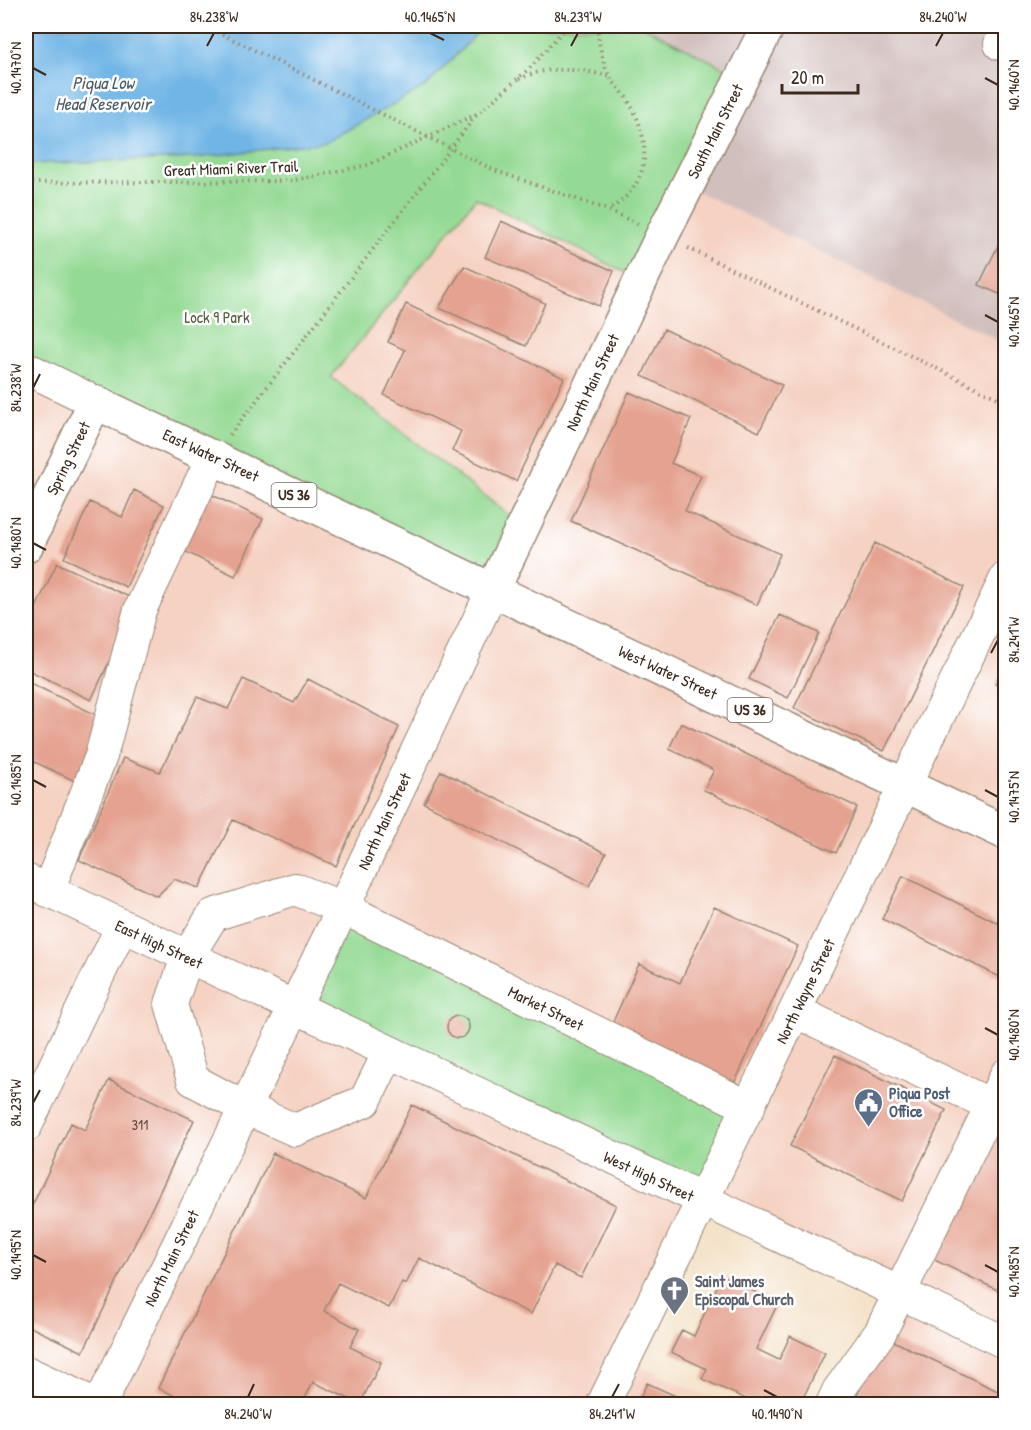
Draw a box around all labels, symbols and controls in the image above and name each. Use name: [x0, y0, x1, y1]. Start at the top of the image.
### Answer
text: 84.238°W: [190, 6, 239, 27]
text: 40.1465°N: [405, 6, 455, 27]
text: 84.239°W: [554, 6, 602, 27]
text: 84.240°W: [919, 6, 967, 27]
text: 40.1470°N: [5, 42, 26, 94]
scale bar: [782, 57, 858, 95]
text: 40.1460°N: [1003, 60, 1024, 110]
text: 20 m: [791, 65, 824, 90]
water label: Piqua Low Head Reservoir: [55, 70, 153, 116]
street label: South Main Street: [682, 79, 749, 182]
street label: Great Miami River Trail: [163, 155, 299, 181]
text: 40.1465°N: [1003, 297, 1024, 347]
park label: Lock 9 Park: [184, 306, 250, 328]
street label: North Main Street: [560, 330, 624, 434]
text: 84.238°W: [5, 363, 26, 412]
street label: Spring Street: [41, 417, 95, 498]
street label: East Water Street: [159, 423, 263, 487]
road number: US 36: [272, 483, 316, 507]
text: 40.1480°N: [5, 517, 26, 569]
text: 84.241°W: [1003, 616, 1024, 663]
street label: West Water Street: [615, 639, 721, 705]
road number: US 36: [728, 698, 772, 722]
text: 40.1485°N: [5, 755, 26, 805]
street label: North Main Street: [352, 769, 416, 873]
text: 40.1475°N: [1003, 771, 1024, 823]
street label: East High Street: [112, 914, 207, 974]
street label: North Wayne Street: [770, 934, 840, 1047]
street label: Market Street: [505, 980, 588, 1036]
text: 40.1480°N: [1003, 1009, 1024, 1061]
text: 84.239°W: [5, 1079, 26, 1127]
place label: Piqua Post Office: [889, 1082, 950, 1122]
public building icon: Piqua Post Office: [852, 1086, 884, 1128]
house number: 311: [132, 1115, 148, 1134]
street label: West High Street: [600, 1145, 698, 1207]
street label: North Main Street: [138, 1206, 204, 1310]
text: 40.1495°N: [5, 1230, 26, 1280]
text: 40.1485°N: [1003, 1247, 1024, 1297]
place label: Saint James Episcopal Church: [695, 1270, 794, 1311]
church icon: Saint James Episcopal Church: [658, 1274, 690, 1316]
text: 84.240°W: [224, 1403, 272, 1424]
text: 84.241°W: [589, 1403, 636, 1424]
text: 40.1490°N: [752, 1403, 802, 1424]

